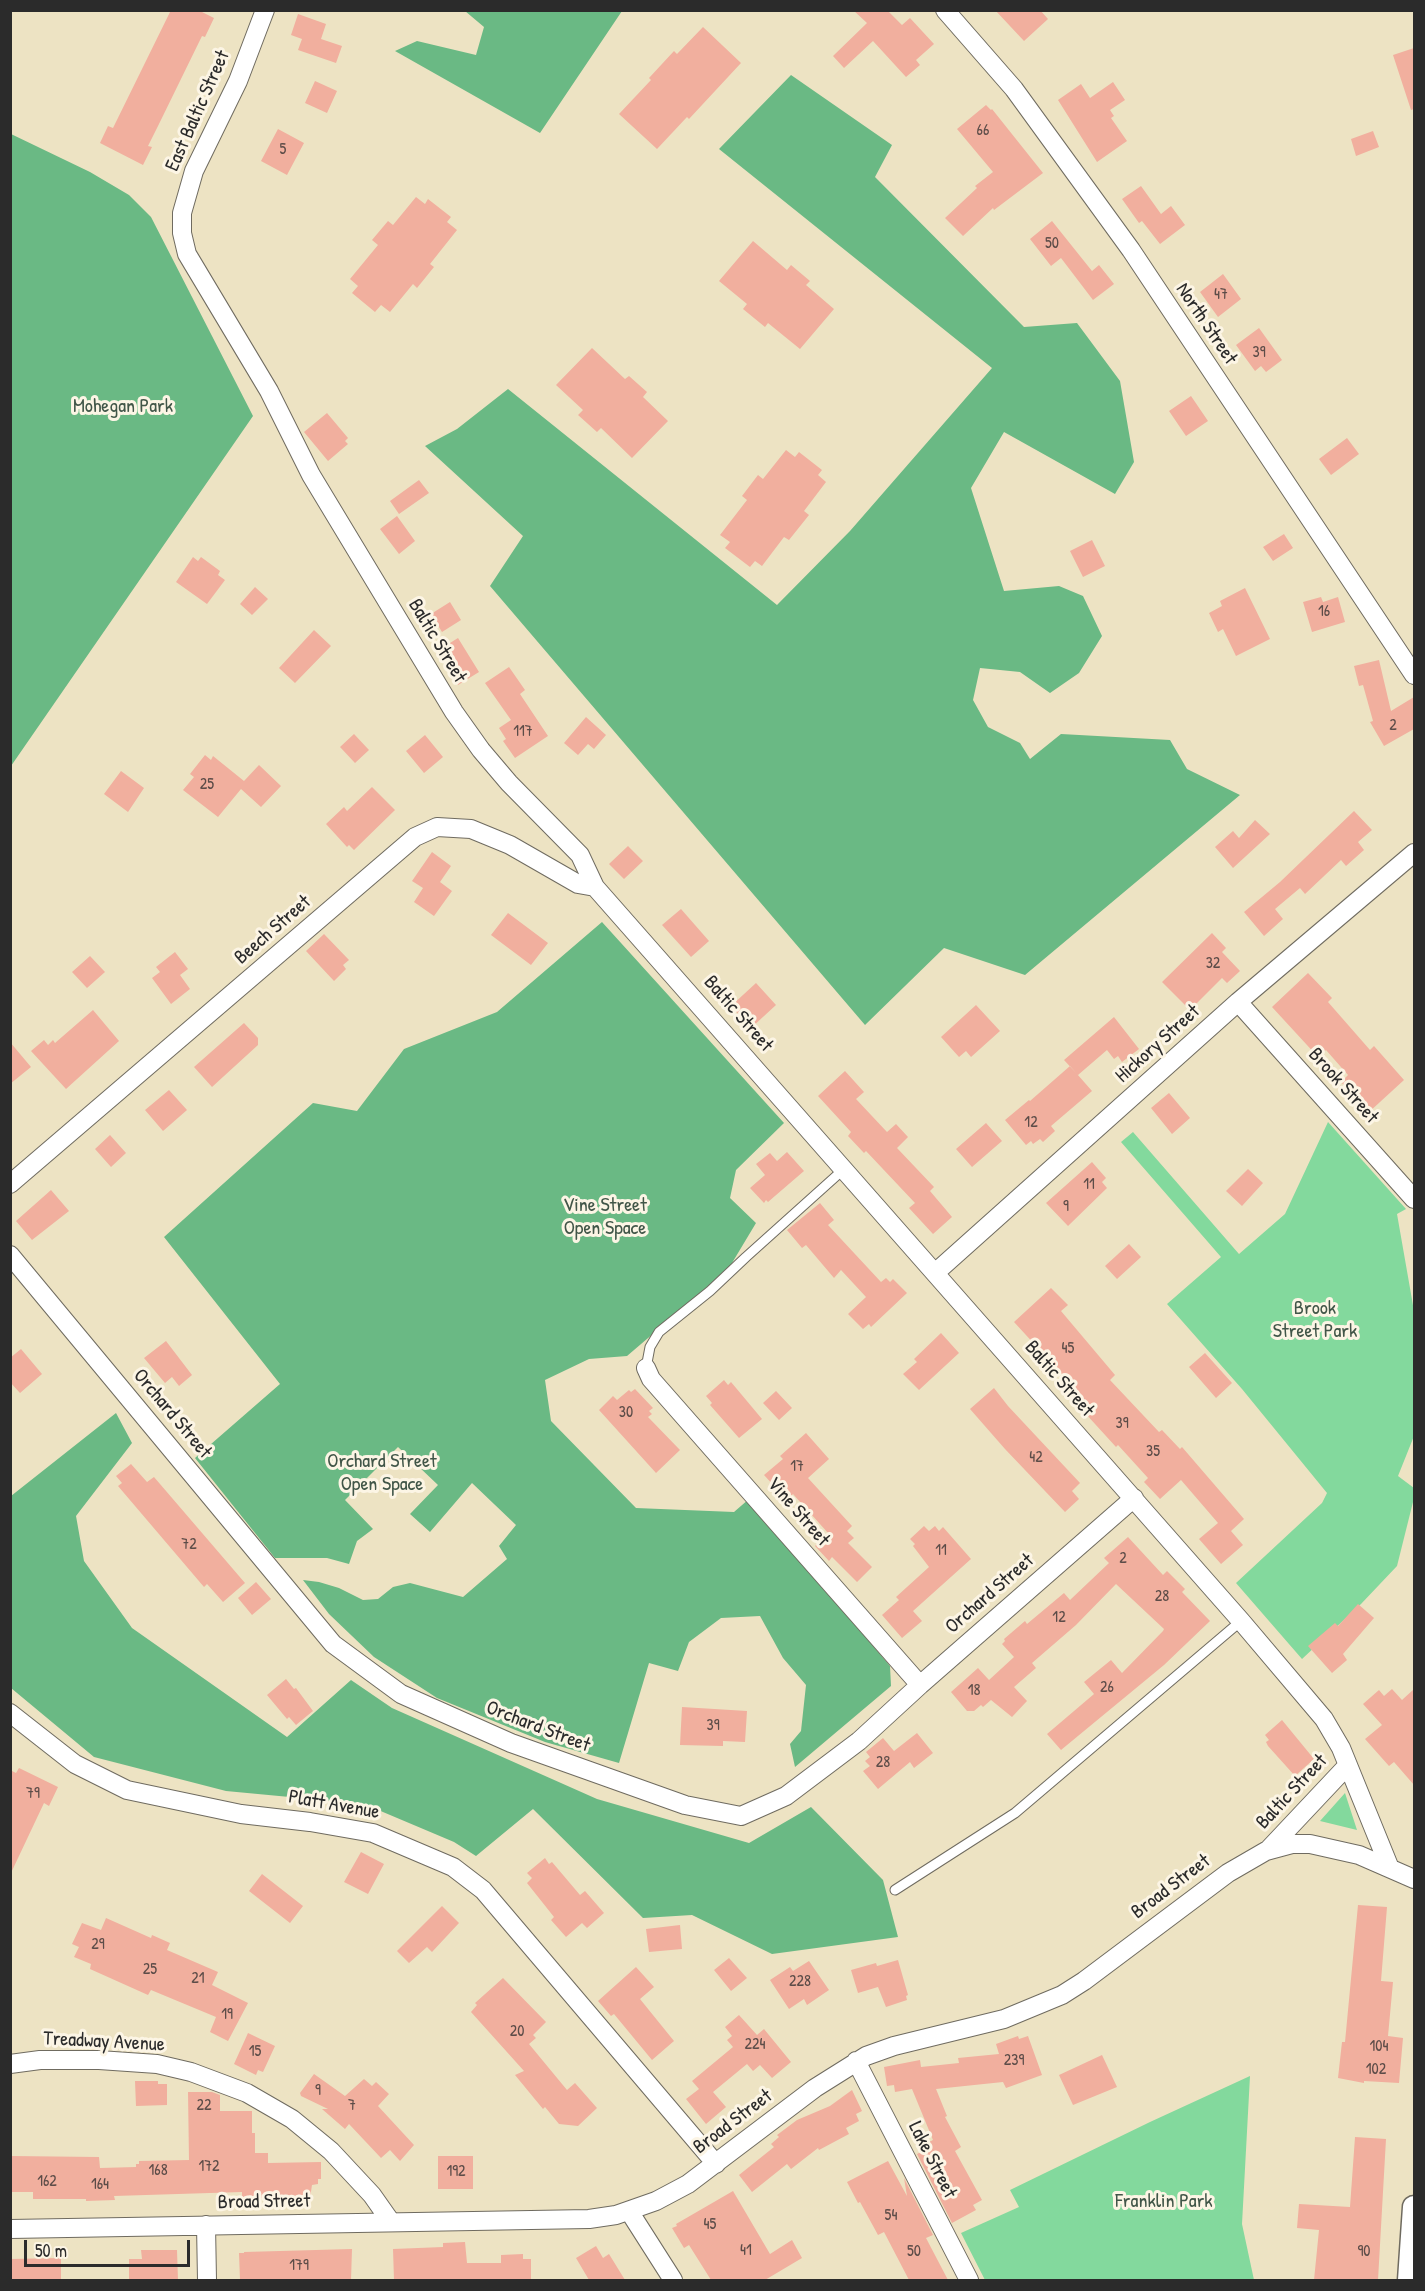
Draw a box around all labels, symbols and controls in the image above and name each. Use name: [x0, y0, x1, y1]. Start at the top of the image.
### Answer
street label: East Baltic Street: [161, 47, 235, 175]
house number: 66: [977, 121, 989, 141]
house number: 5: [280, 140, 286, 160]
house number: 50: [1045, 234, 1059, 254]
street label: North Street: [1170, 279, 1242, 369]
house number: 47: [1214, 285, 1228, 305]
house number: 39: [1252, 343, 1266, 363]
park label: Mohegan Park: [73, 395, 173, 419]
street label: Baltic Street: [403, 595, 471, 687]
house number: 16: [1318, 602, 1330, 622]
house number: 2: [1389, 716, 1397, 736]
house number: 117: [513, 722, 533, 742]
house number: 25: [200, 775, 214, 795]
street label: Beech Street: [230, 890, 316, 970]
house number: 32: [1206, 954, 1220, 974]
street label: Baltic Street: [698, 971, 778, 1057]
street label: Hickory Street: [1111, 1000, 1205, 1088]
street label: Brook Street: [1303, 1043, 1383, 1129]
house number: 12: [1024, 1113, 1038, 1133]
house number: 11: [1083, 1175, 1095, 1195]
park label: Vine Street Open Space: [563, 1194, 647, 1241]
house number: 9: [1063, 1197, 1069, 1217]
park label: Brook Street Park: [1273, 1297, 1357, 1344]
street label: Baltic Street: [1019, 1336, 1099, 1422]
house number: 45: [1062, 1339, 1074, 1359]
street label: Orchard Street: [128, 1364, 216, 1464]
house number: 30: [619, 1403, 633, 1423]
house number: 39: [1115, 1414, 1129, 1434]
house number: 35: [1146, 1442, 1160, 1462]
house number: 42: [1029, 1448, 1043, 1468]
park label: Orchard Street Open Space: [327, 1450, 437, 1497]
house number: 17: [790, 1457, 804, 1477]
street label: Vine Street: [761, 1472, 835, 1552]
house number: 72: [181, 1535, 197, 1555]
house number: 11: [935, 1541, 947, 1561]
street label: Orchard Street: [941, 1549, 1039, 1639]
house number: 2: [1119, 1549, 1127, 1569]
house number: 28: [1155, 1587, 1169, 1607]
house number: 12: [1052, 1608, 1066, 1628]
house number: 26: [1100, 1678, 1114, 1698]
house number: 18: [968, 1681, 980, 1701]
street label: Orchard Street: [483, 1696, 593, 1758]
house number: 39: [706, 1716, 720, 1736]
street label: Baltic Street: [1251, 1750, 1333, 1834]
house number: 28: [876, 1753, 890, 1773]
house number: 79: [26, 1784, 40, 1804]
street label: Platt Avenue: [287, 1785, 381, 1825]
street label: Broad Street: [1127, 1850, 1215, 1924]
house number: 29: [91, 1935, 105, 1955]
house number: 25: [143, 1960, 157, 1980]
house number: 21: [191, 1969, 205, 1989]
house number: 228: [789, 1972, 811, 1992]
house number: 19: [221, 2005, 233, 2025]
house number: 20: [510, 2022, 524, 2042]
street label: Treadway Avenue: [43, 2027, 165, 2057]
house number: 224: [745, 2035, 765, 2055]
house number: 104: [1370, 2037, 1388, 2057]
house number: 15: [249, 2042, 261, 2062]
house number: 239: [1004, 2051, 1024, 2071]
house number: 102: [1366, 2060, 1386, 2080]
house number: 9: [315, 2081, 321, 2101]
street label: Broad Street: [689, 2085, 777, 2159]
house number: 22: [197, 2096, 211, 2116]
house number: 7: [348, 2096, 356, 2116]
street label: Lake Street: [903, 2118, 961, 2202]
house number: 172: [198, 2157, 220, 2177]
house number: 168: [148, 2161, 168, 2181]
house number: 192: [446, 2162, 466, 2182]
house number: 162: [37, 2172, 57, 2192]
house number: 164: [91, 2175, 109, 2195]
street label: Broad Street: [217, 2189, 311, 2215]
park label: Franklin Park: [1115, 2190, 1213, 2214]
house number: 54: [885, 2206, 897, 2226]
house number: 45: [704, 2215, 716, 2235]
scale bar: [27, 2228, 194, 2266]
text: 50 m: [35, 2238, 67, 2263]
house number: 41: [740, 2241, 752, 2261]
house number: 50: [907, 2242, 921, 2262]
house number: 90: [1357, 2242, 1371, 2262]
house number: 179: [289, 2256, 309, 2276]

